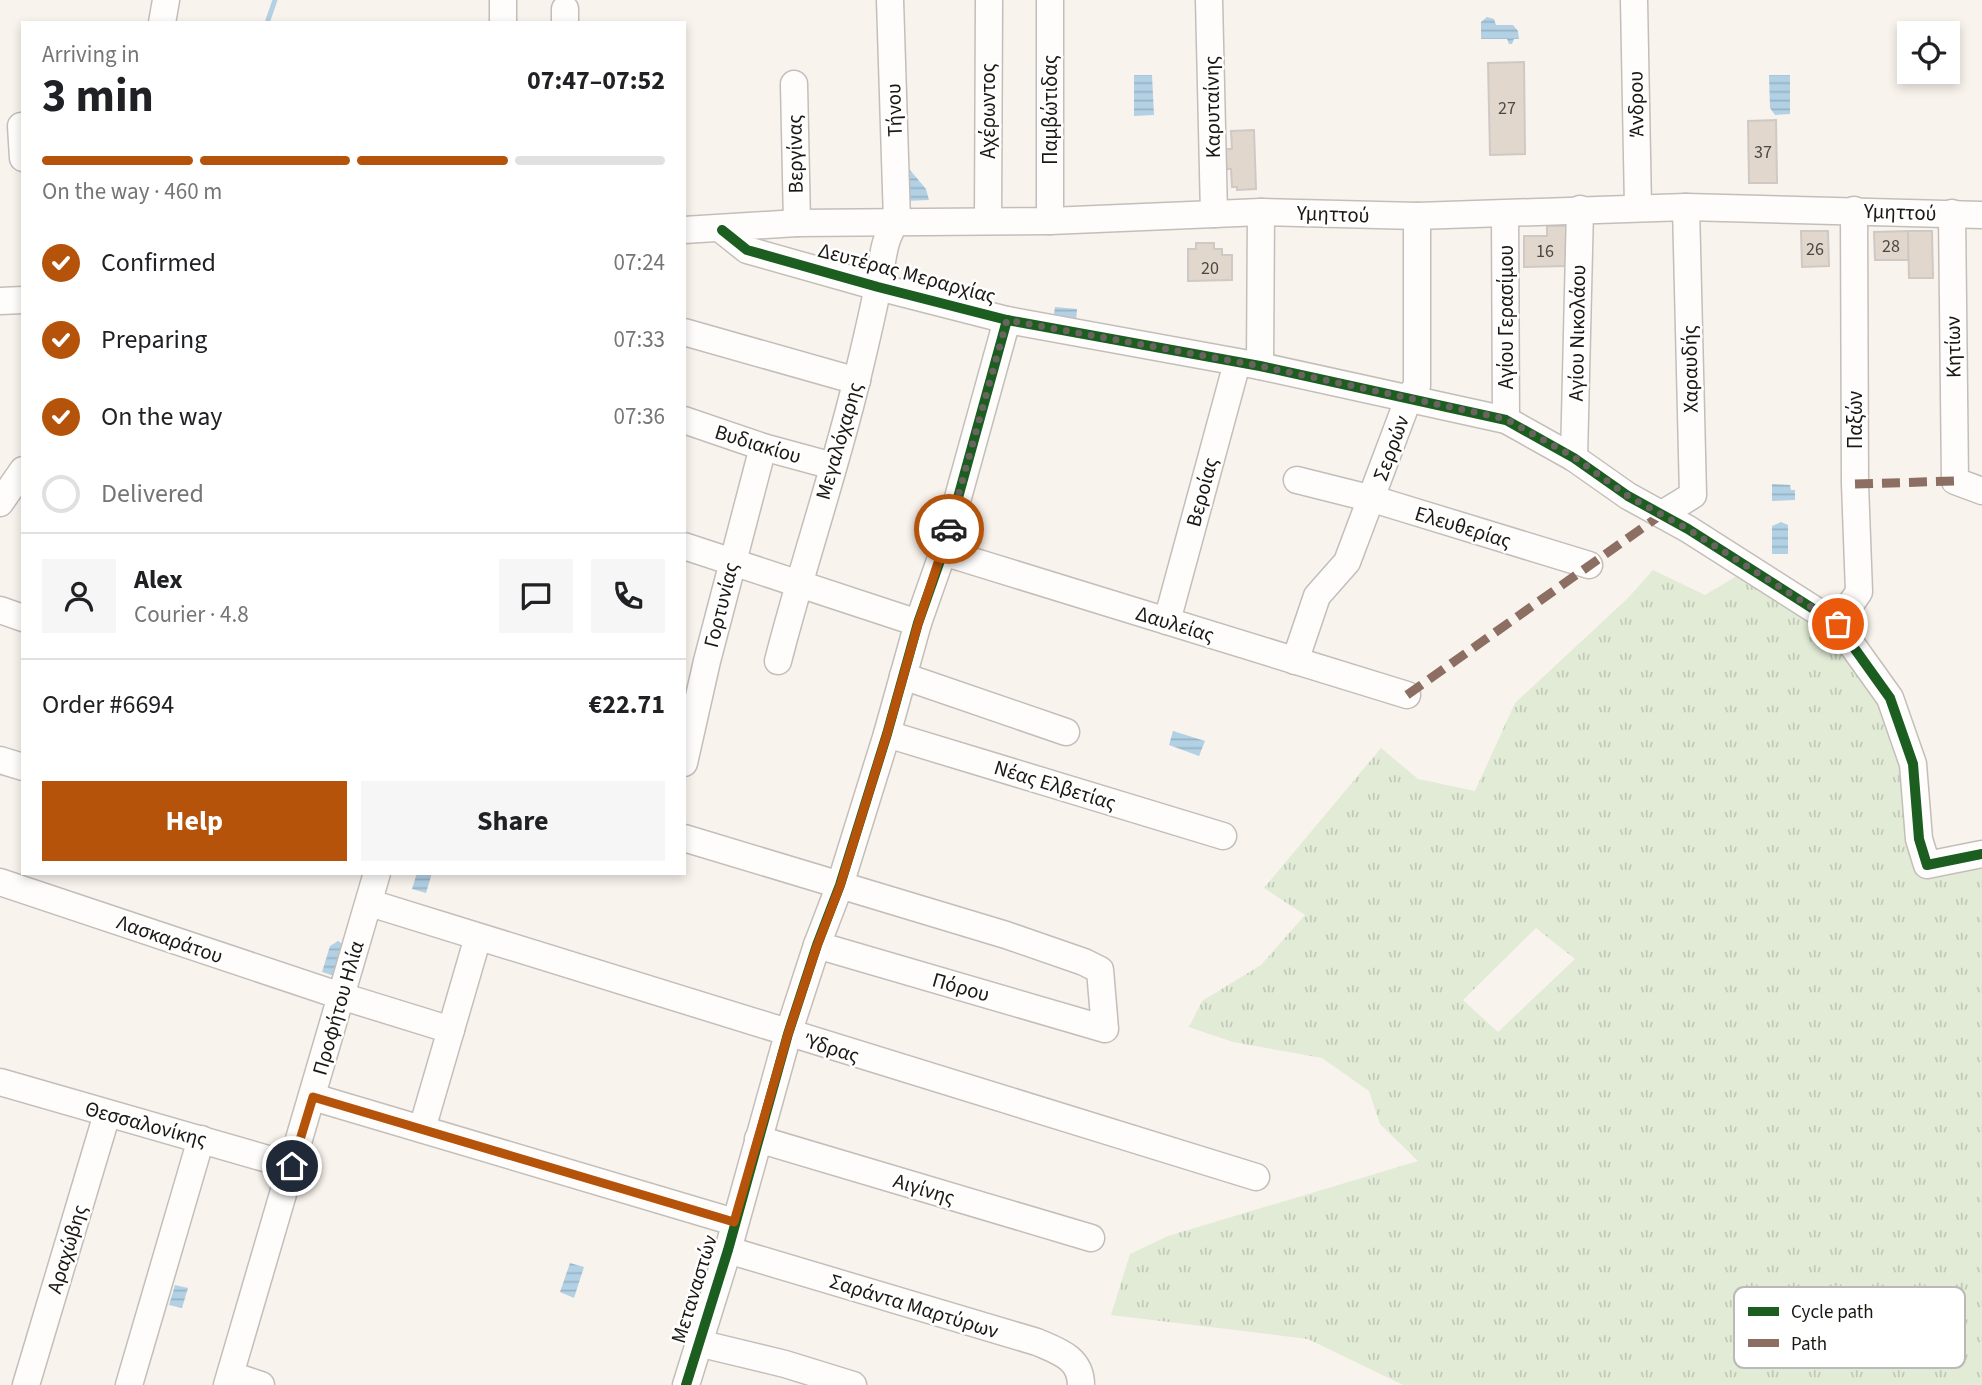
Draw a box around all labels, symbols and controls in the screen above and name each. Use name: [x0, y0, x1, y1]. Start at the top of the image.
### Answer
map controls: [1897, 21, 1960, 84]
button: locate: [1897, 21, 1960, 84]
text: Arriving in: [42, 38, 140, 71]
street label: Παμβώτιδας: [1035, 55, 1065, 165]
street label: Καρυταίνης: [1196, 55, 1228, 159]
text: 07:47–07:52: [527, 62, 665, 99]
street label: Αχέρωντος: [973, 63, 1003, 159]
text: 3 min: [42, 64, 154, 129]
street label: Άνδρου: [1620, 71, 1652, 137]
street label: Τήνου: [878, 83, 910, 137]
house number: 27: [1498, 96, 1516, 121]
street label: Βεργίνας: [779, 114, 811, 194]
house number: 37: [1754, 140, 1772, 165]
text: On the way · 460 m: [42, 175, 222, 208]
street label: Υμηττού: [1862, 196, 1937, 228]
street label: Υμηττού: [1295, 198, 1370, 230]
house number: 28: [1882, 234, 1900, 259]
street label: Δευτέρας Μεραρχίας: [815, 235, 999, 311]
house number: 26: [1806, 237, 1824, 262]
house number: 16: [1536, 239, 1554, 264]
icon: check: [42, 244, 80, 282]
text: Confirmed: [101, 244, 216, 281]
street label: Αγίου Γερασίμου: [1491, 245, 1521, 389]
text: 07:24: [614, 246, 665, 279]
house number: 20: [1201, 256, 1219, 281]
street label: Αγίου Νικολάου: [1561, 264, 1593, 402]
street label: Κητίων: [1937, 315, 1969, 378]
icon: check: [42, 321, 80, 359]
text: Preparing: [101, 321, 207, 358]
text: 07:33: [614, 323, 665, 356]
street label: Χαραυδής: [1674, 325, 1706, 413]
street label: Μεγαλόχαρης: [808, 379, 870, 503]
street label: Παξών: [1840, 391, 1870, 449]
icon: check: [42, 398, 80, 436]
text: On the way: [101, 398, 222, 435]
text: 07:36: [614, 400, 665, 433]
street label: Σερρών: [1365, 411, 1417, 485]
street label: Βυδιακίου: [711, 417, 805, 471]
street label: Βεροίας: [1178, 454, 1226, 530]
text: Delivered: [101, 475, 204, 512]
courier: [914, 494, 984, 564]
street label: Ελευθερίας: [1411, 498, 1515, 556]
icon: car: [930, 510, 968, 548]
button: person: [42, 559, 116, 633]
button: chat: [499, 559, 573, 633]
button: phone: [591, 559, 665, 633]
street label: Γορτυνίας: [696, 559, 746, 651]
text: Alex: [134, 561, 183, 598]
pin: [1808, 594, 1868, 654]
text: Courier · 4.8: [134, 598, 249, 631]
street label: Δαυλείας: [1132, 598, 1218, 650]
icon: bag: [1819, 605, 1857, 643]
text: Order #6694: [42, 686, 174, 723]
text: €22.71: [589, 686, 665, 723]
street label: Νέας Ελβετίας: [991, 752, 1119, 818]
button: Help: [42, 781, 347, 861]
button: Share: [361, 781, 665, 861]
street label: Λασκαράτου: [113, 907, 227, 971]
street label: Προφήτου Ηλία: [304, 937, 372, 1079]
street label: Πόρου: [929, 965, 993, 1009]
street label: Ύδρας: [800, 1025, 863, 1070]
street label: Θεσσαλονίκης: [82, 1093, 210, 1155]
pin: [262, 1136, 322, 1196]
icon: home: [273, 1147, 311, 1185]
street label: Αιγίνης: [890, 1165, 958, 1213]
street label: Αραχώβης: [39, 1201, 95, 1297]
street label: Μεταναστών: [663, 1231, 725, 1347]
street label: Σαράντα Μαρτύρων: [826, 1266, 1002, 1346]
legend: [1734, 1287, 1965, 1368]
text: Cycle path: [1791, 1299, 1873, 1326]
text: Path: [1791, 1331, 1827, 1358]

